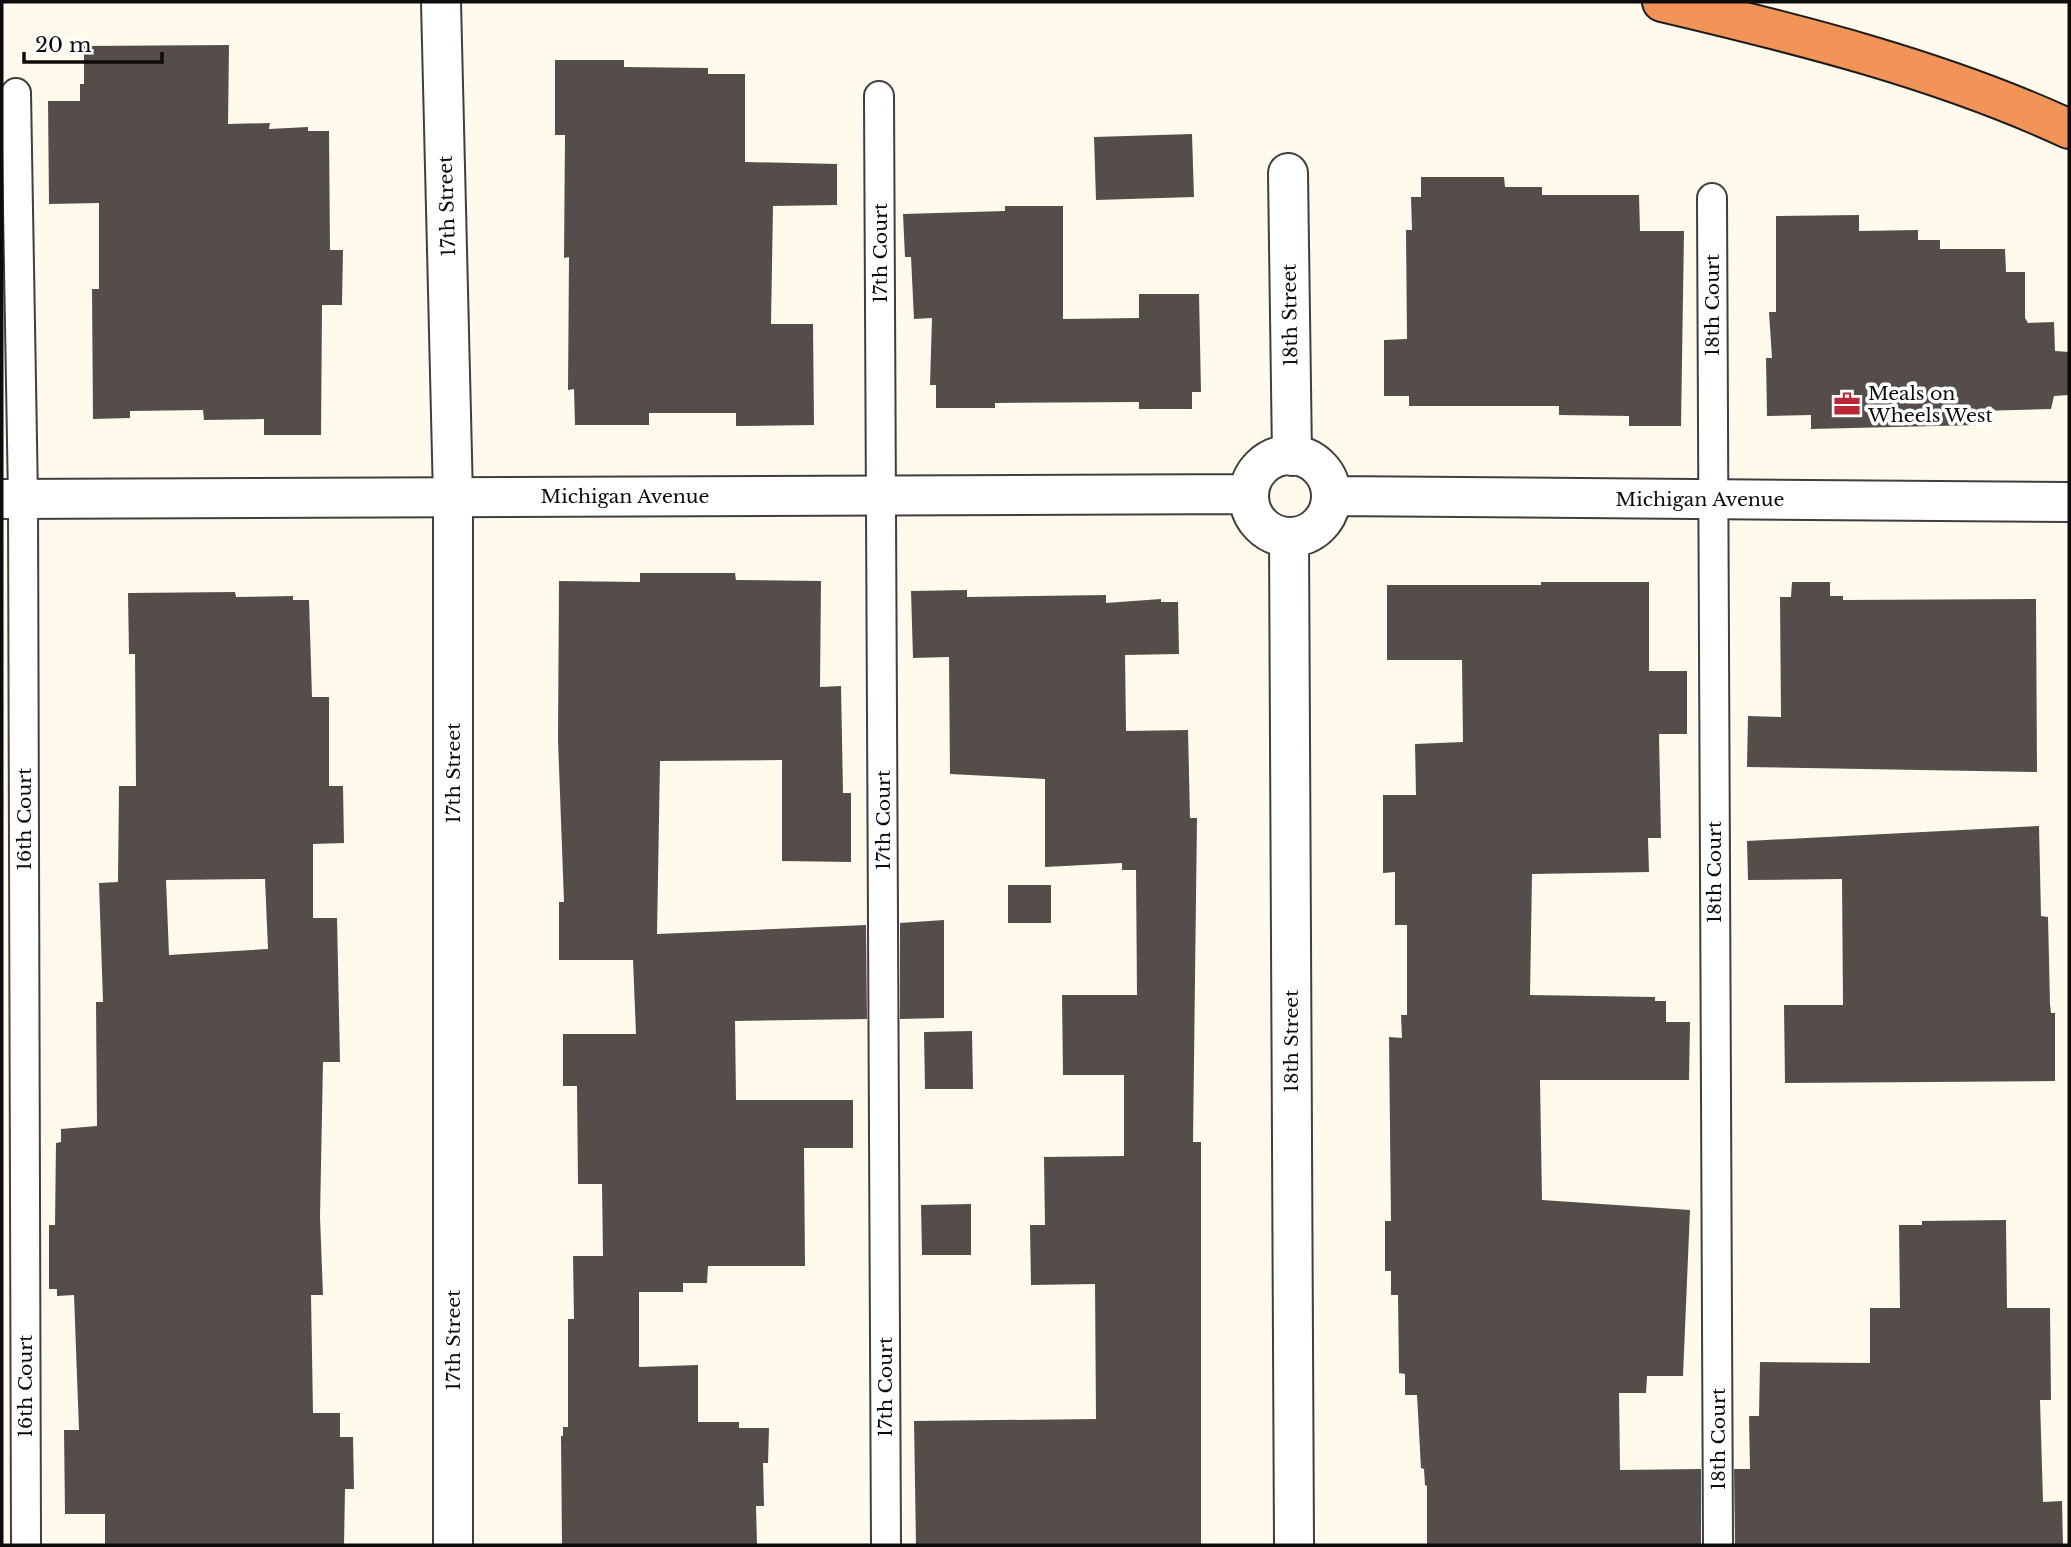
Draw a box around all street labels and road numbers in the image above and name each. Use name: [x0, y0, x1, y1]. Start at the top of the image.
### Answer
street label: 17th Street: [434, 154, 460, 257]
street label: 17th Court: [869, 202, 892, 303]
street label: 18th Court: [1701, 253, 1724, 356]
street label: 18th Street: [1278, 263, 1302, 367]
street label: Michigan Avenue: [541, 485, 709, 508]
street label: Michigan Avenue: [1616, 488, 1784, 511]
street label: 17th Street: [442, 722, 465, 823]
street label: 16th Court: [13, 767, 36, 871]
street label: 17th Court: [872, 769, 895, 870]
street label: 18th Court: [1703, 820, 1726, 923]
street label: 18th Street: [1280, 989, 1303, 1092]
street label: 17th Street: [442, 1289, 465, 1390]
street label: 16th Court: [14, 1334, 37, 1438]
street label: 17th Court: [874, 1336, 897, 1437]
street label: 18th Court: [1707, 1387, 1730, 1490]

